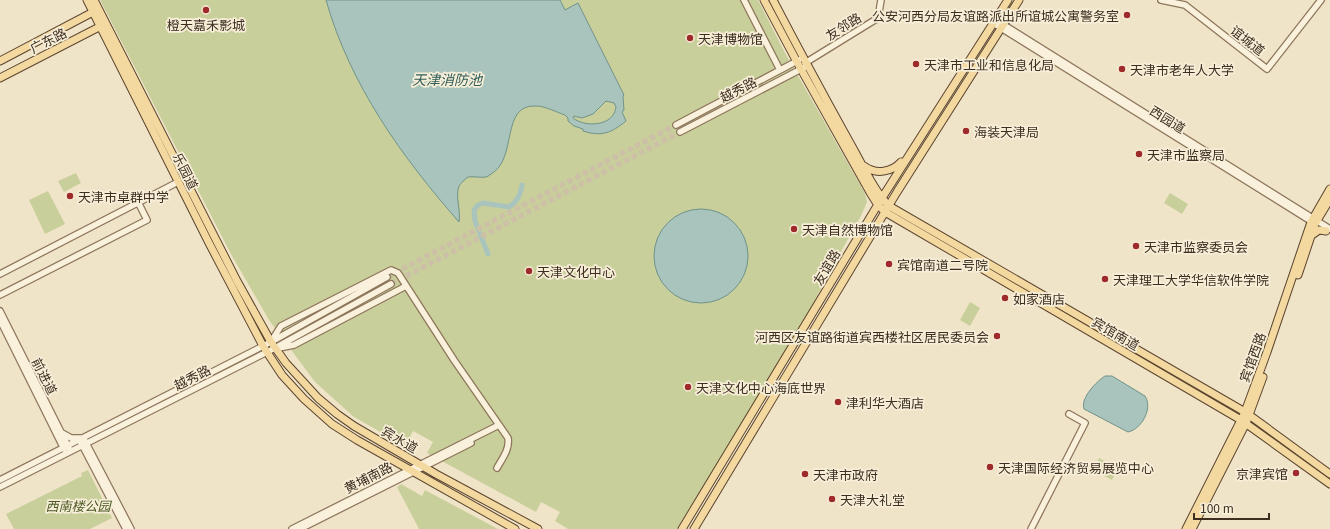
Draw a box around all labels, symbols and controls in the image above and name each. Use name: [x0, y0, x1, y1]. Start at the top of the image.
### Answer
marker: 橙天嘉禾影城: [201, 5, 211, 15]
place label: 公安河西分局友谊路派出所谊城公寓警务室: [872, 6, 1119, 25]
street label: 友邻路: [821, 8, 865, 44]
marker: 公安河西分局友谊路派出所谊城公寓警务室: [1122, 10, 1132, 20]
place label: 橙天嘉禾影城: [167, 15, 245, 34]
street label: 谊城道: [1227, 21, 1269, 59]
street label: 广东路: [26, 23, 70, 57]
place label: 天津博物馆: [698, 29, 763, 48]
marker: 天津博物馆: [685, 33, 695, 43]
place label: 天津市工业和信息化局: [924, 55, 1054, 74]
marker: 天津市工业和信息化局: [911, 59, 921, 69]
place label: 天津市老年人大学: [1130, 60, 1234, 79]
marker: 天津市老年人大学: [1117, 64, 1127, 74]
water label: 天津消防池: [412, 69, 484, 89]
street label: 越秀路: [716, 72, 760, 106]
street label: 西园道: [1146, 101, 1190, 137]
place label: 海装天津局: [974, 122, 1039, 141]
marker: 海装天津局: [961, 126, 971, 136]
place label: 天津市监察局: [1147, 145, 1225, 164]
street label: 乐园道: [169, 149, 203, 193]
marker: 天津市监察局: [1134, 149, 1144, 159]
place label: 天津市卓群中学: [78, 187, 169, 206]
marker: 天津市卓群中学: [65, 191, 75, 201]
place label: 天津自然博物馆: [802, 220, 893, 239]
marker: 天津自然博物馆: [789, 224, 799, 234]
place label: 天津市监察委员会: [1144, 237, 1248, 256]
marker: 天津市监察委员会: [1131, 241, 1141, 251]
street label: 友谊路: [808, 245, 844, 289]
place label: 宾馆南道二号院: [897, 255, 988, 274]
marker: 宾馆南道二号院: [884, 259, 894, 269]
place label: 天津文化中心: [537, 262, 615, 281]
marker: 天津文化中心: [524, 266, 534, 276]
place label: 天津理工大学华信软件学院: [1113, 270, 1269, 289]
marker: 天津理工大学华信软件学院: [1100, 274, 1110, 284]
place label: 如家酒店: [1013, 289, 1065, 308]
marker: 如家酒店: [1000, 293, 1010, 303]
street label: 宾馆南道: [1089, 312, 1143, 354]
place label: 河西区友谊路街道宾西楼社区居民委员会: [755, 327, 989, 346]
street label: 宾馆西路: [1234, 329, 1270, 385]
marker: 河西区友谊路街道宾西楼社区居民委员会: [992, 331, 1002, 341]
street label: 前进道: [28, 354, 62, 398]
street label: 越秀路: [170, 360, 214, 394]
place label: 天津文化中心海底世界: [696, 378, 826, 397]
marker: 天津文化中心海底世界: [683, 382, 693, 392]
place label: 津利华大酒店: [846, 393, 924, 412]
marker: 津利华大酒店: [833, 397, 843, 407]
street label: 宾水道: [378, 421, 422, 457]
street label: 黄埔南路: [341, 457, 395, 497]
place label: 天津国际经济贸易展览中心: [998, 458, 1154, 477]
marker: 天津国际经济贸易展览中心: [985, 462, 995, 472]
place label: 京津宾馆: [1236, 464, 1288, 483]
place label: 天津市政府: [813, 465, 878, 484]
marker: 京津宾馆: [1291, 468, 1301, 478]
marker: 天津市政府: [800, 469, 810, 479]
place label: 天津大礼堂: [840, 490, 905, 509]
marker: 天津大礼堂: [827, 494, 837, 504]
scale bar: [1194, 495, 1269, 521]
park label: 西南楼公园: [45, 496, 112, 515]
text: 100 m: [1200, 499, 1234, 516]

